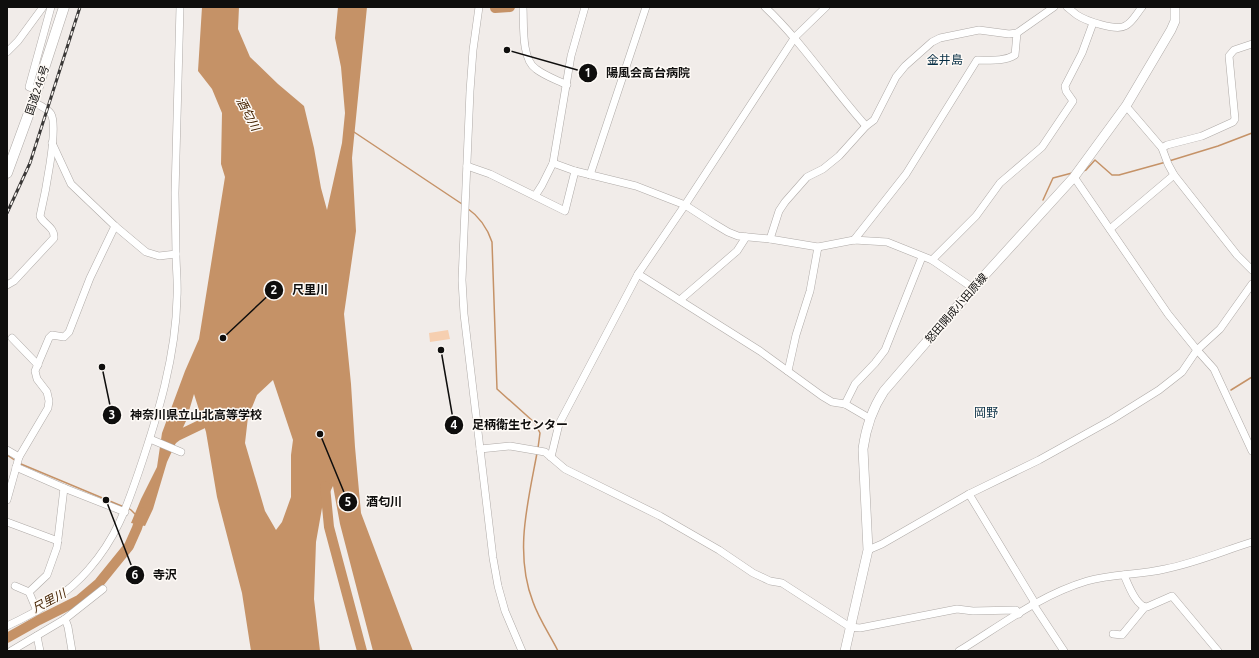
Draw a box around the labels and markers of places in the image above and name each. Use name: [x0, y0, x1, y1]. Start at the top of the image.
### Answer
callout: 陽風会高台病院: [578, 61, 698, 85]
callout: 尺里川: [264, 278, 336, 302]
callout: 神奈川県立山北高等学校: [102, 403, 270, 427]
callout: 足柄衛生センター: [444, 413, 576, 437]
callout: 酒匂川: [338, 490, 410, 514]
callout: 寺沢: [125, 563, 185, 587]

